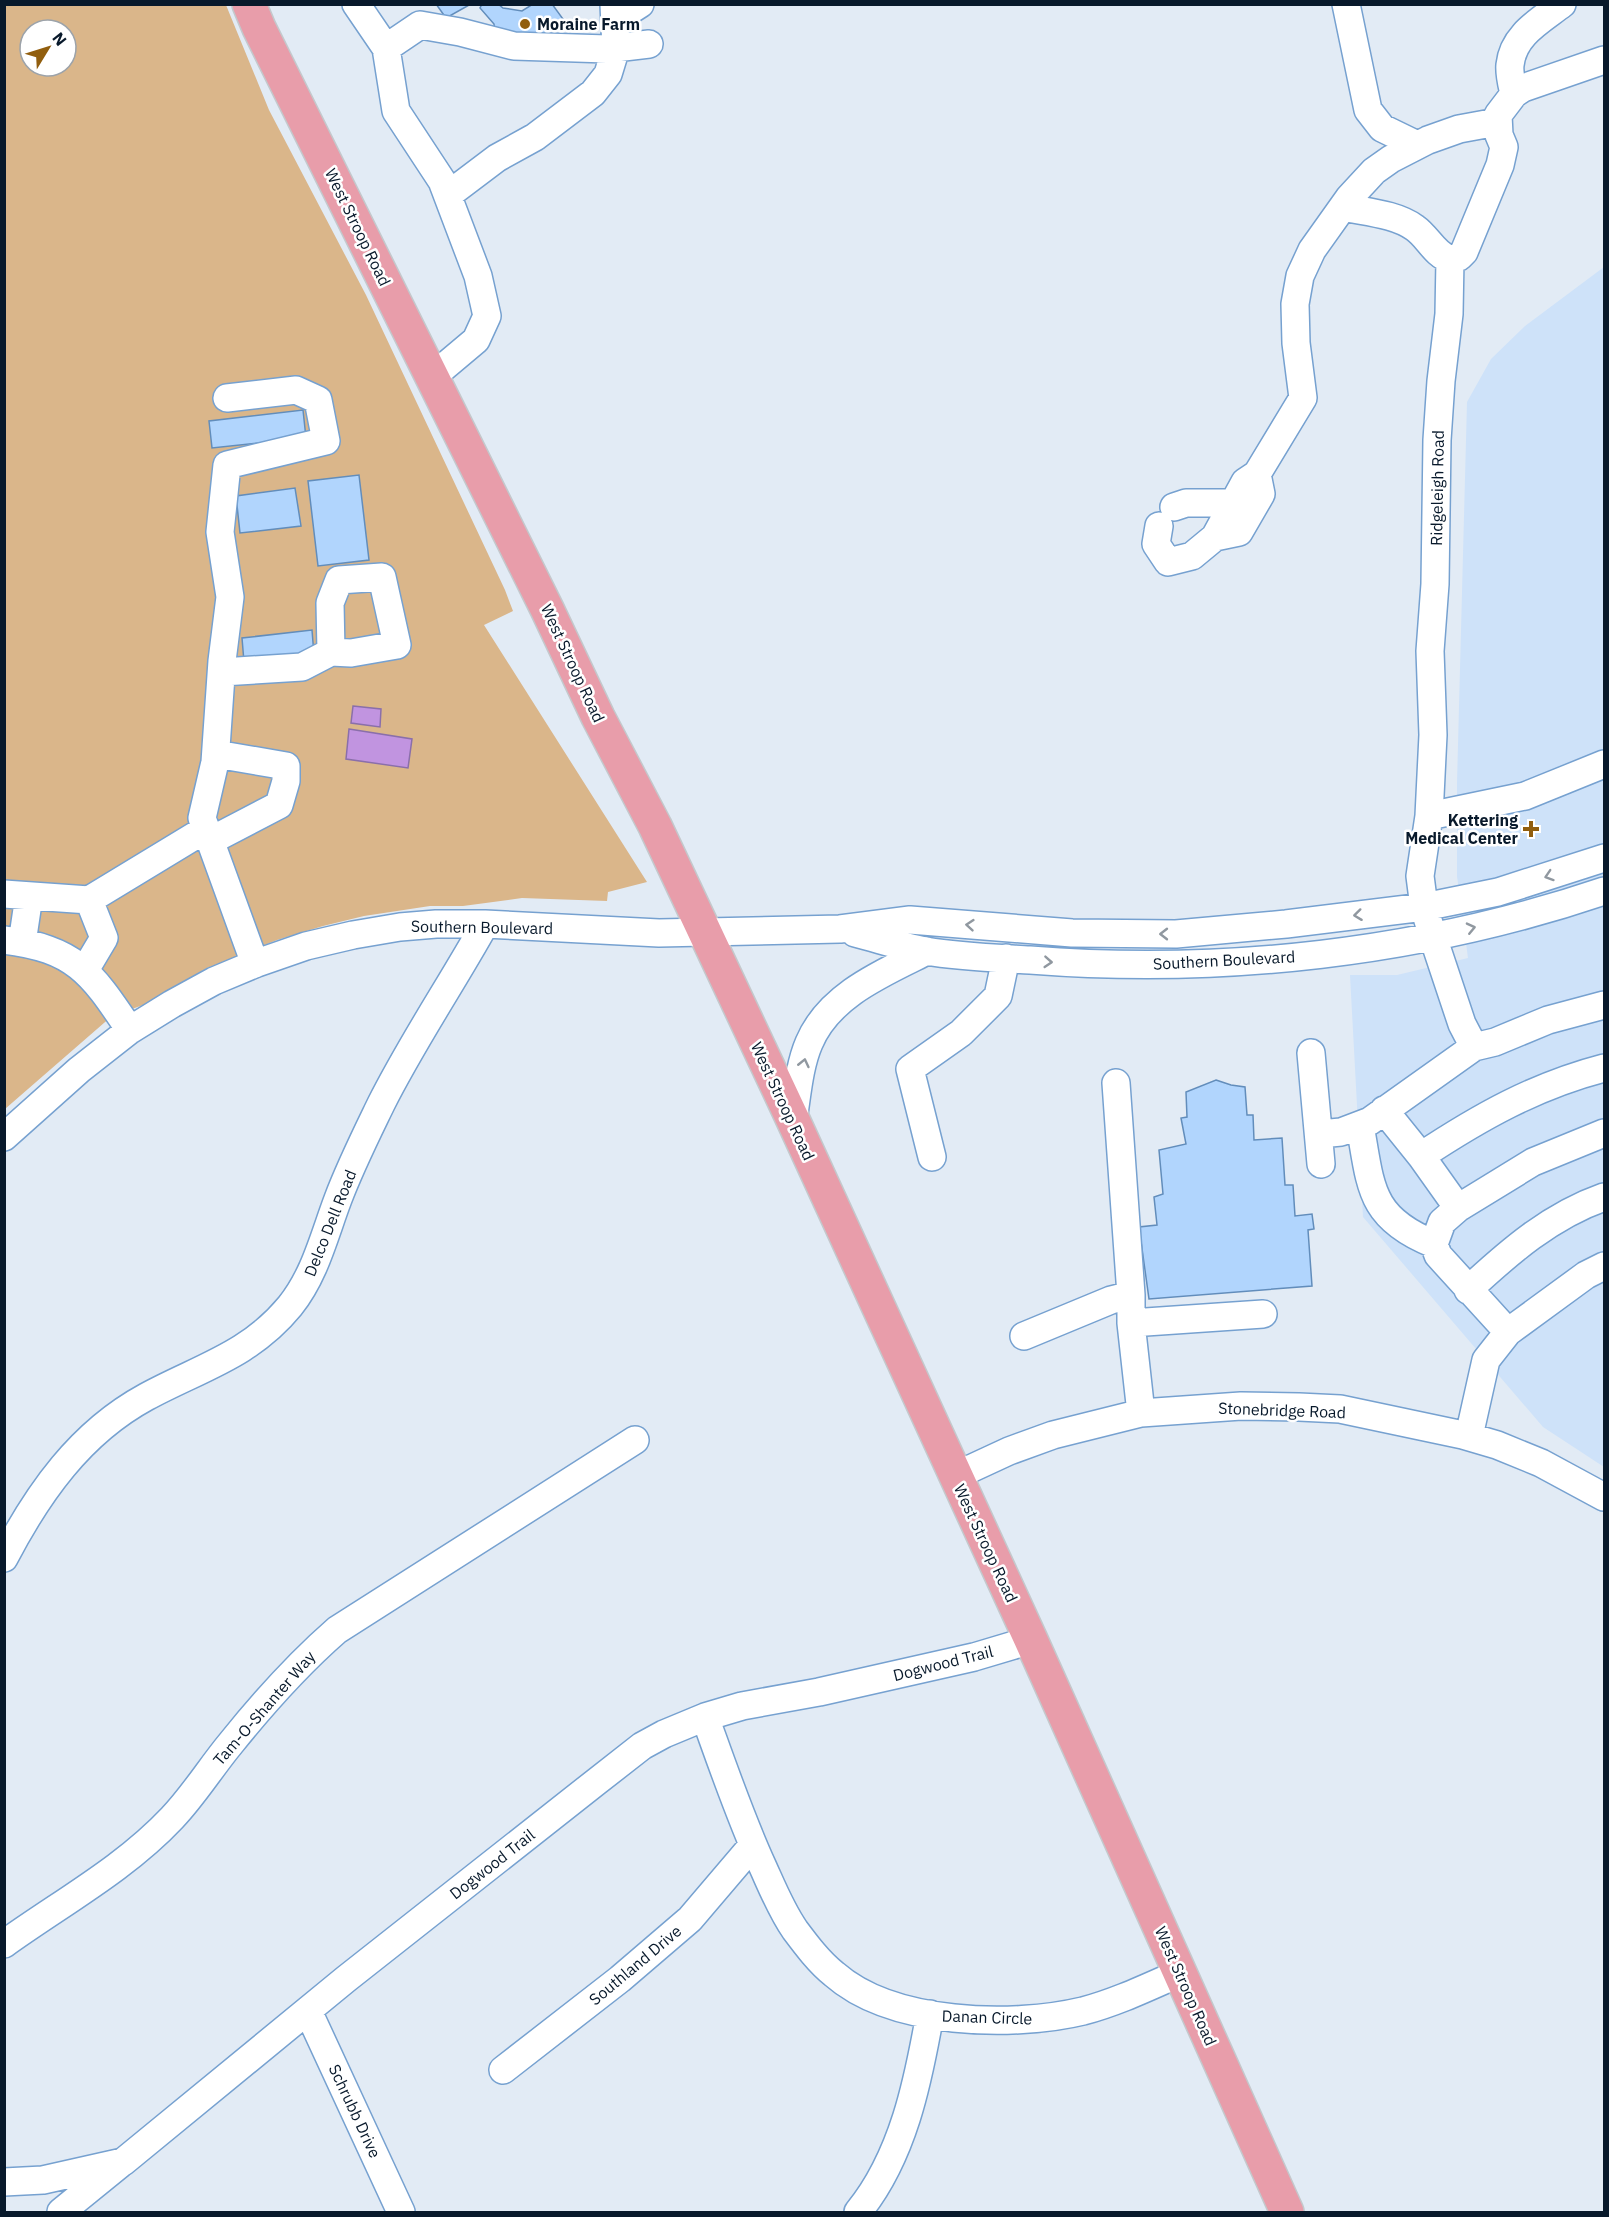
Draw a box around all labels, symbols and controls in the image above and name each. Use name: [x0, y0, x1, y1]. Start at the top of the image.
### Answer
place label: Moraine Farm: [537, 14, 640, 34]
marker: Moraine Farm: [518, 17, 532, 31]
north arrow: [18, 18, 78, 78]
text: N: [48, 28, 71, 49]
street label: West Stroop Road: [321, 165, 395, 289]
street label: Ridgeleigh Road: [1426, 430, 1448, 546]
street label: West Stroop Road: [537, 601, 609, 725]
place label: Kettering Medical Center: [1405, 810, 1519, 848]
marker: Kettering Medical Center: [1522, 820, 1540, 838]
one-way arrow: [1544, 869, 1555, 881]
one-way arrow: [1354, 908, 1363, 921]
street label: Southern Boulevard: [411, 916, 553, 938]
one-way arrow: [965, 919, 974, 932]
one-way arrow: [1466, 923, 1476, 936]
one-way arrow: [1160, 928, 1169, 940]
street label: Southern Boulevard: [1152, 946, 1296, 974]
one-way arrow: [1044, 955, 1053, 968]
street label: West Stroop Road: [747, 1039, 819, 1163]
one-way arrow: [797, 1058, 810, 1068]
street label: Delco Dell Road: [300, 1167, 360, 1279]
street label: Stonebridge Road: [1218, 1398, 1346, 1422]
street label: West Stroop Road: [950, 1481, 1022, 1605]
street label: Dogwood Trail: [891, 1641, 995, 1685]
street label: Tam-O-Shanter Way: [209, 1647, 319, 1769]
street label: Dogwood Trail: [445, 1825, 539, 1903]
street label: Southland Drive: [585, 1920, 685, 2009]
street label: West Stroop Road: [1151, 1923, 1221, 2049]
street label: Danan Circle: [941, 2005, 1033, 2029]
street label: Schrubb Drive: [325, 2061, 385, 2161]

